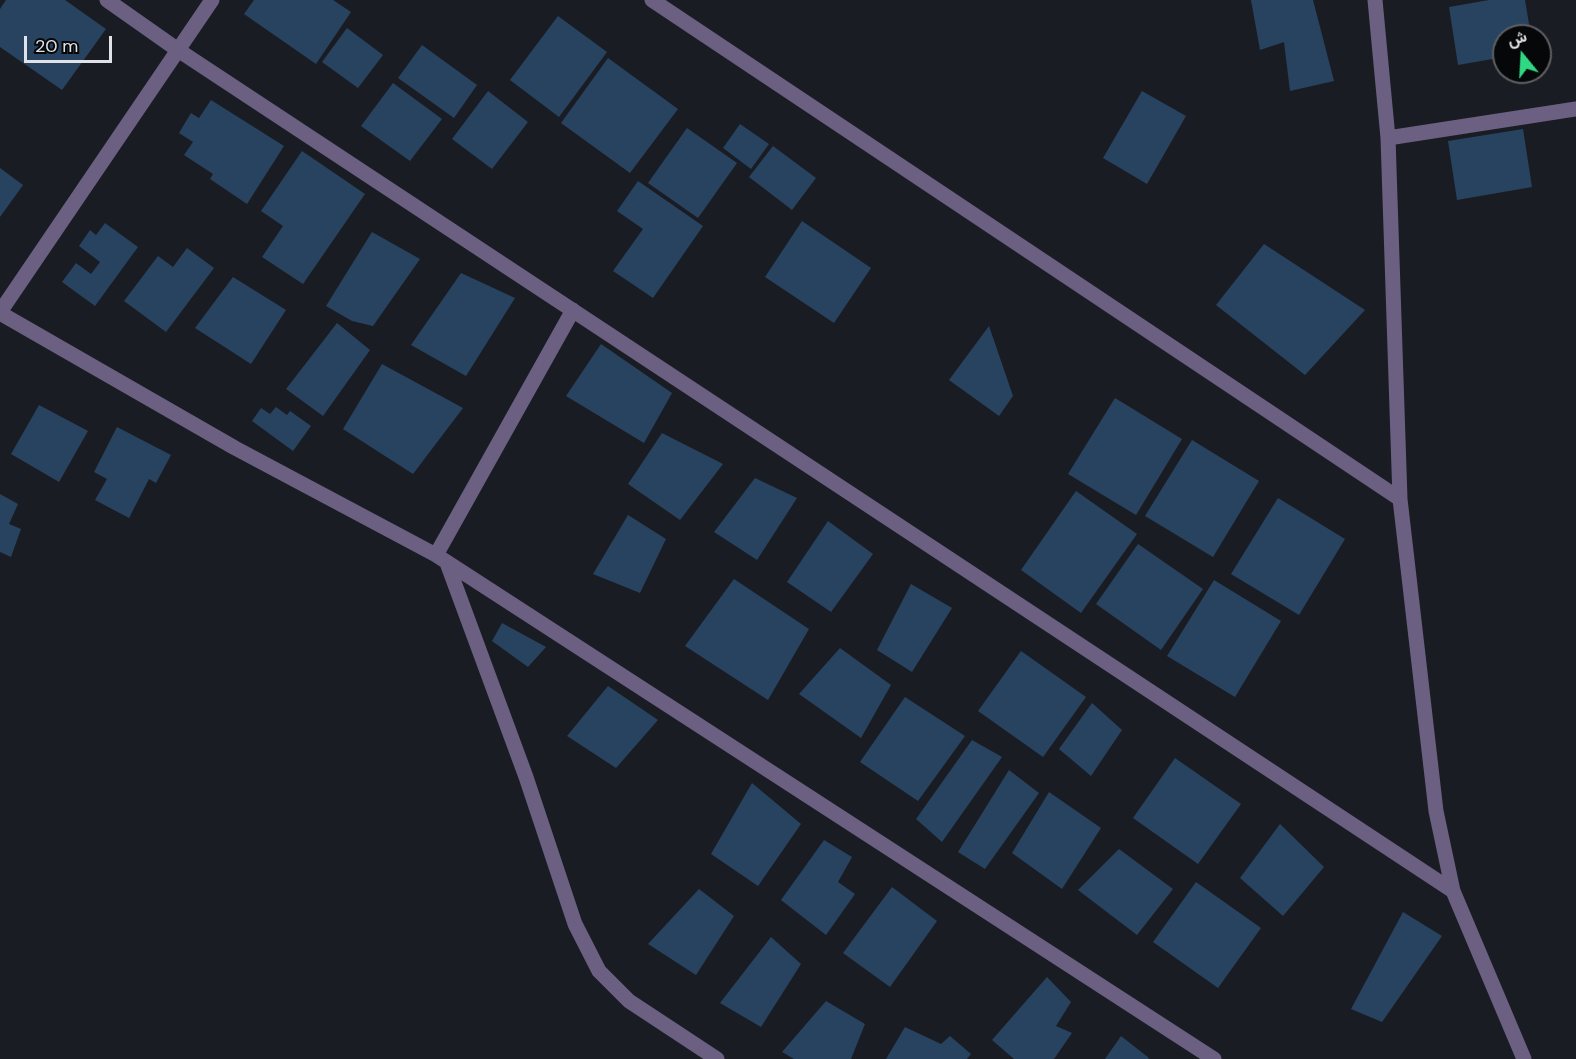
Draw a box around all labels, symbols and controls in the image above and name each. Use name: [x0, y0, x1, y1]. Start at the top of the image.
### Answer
scale bar: [27, 24, 116, 62]
north arrow: [1492, 24, 1552, 84]
text: ش: [1505, 25, 1529, 51]
text: 20 m: [35, 34, 78, 58]

